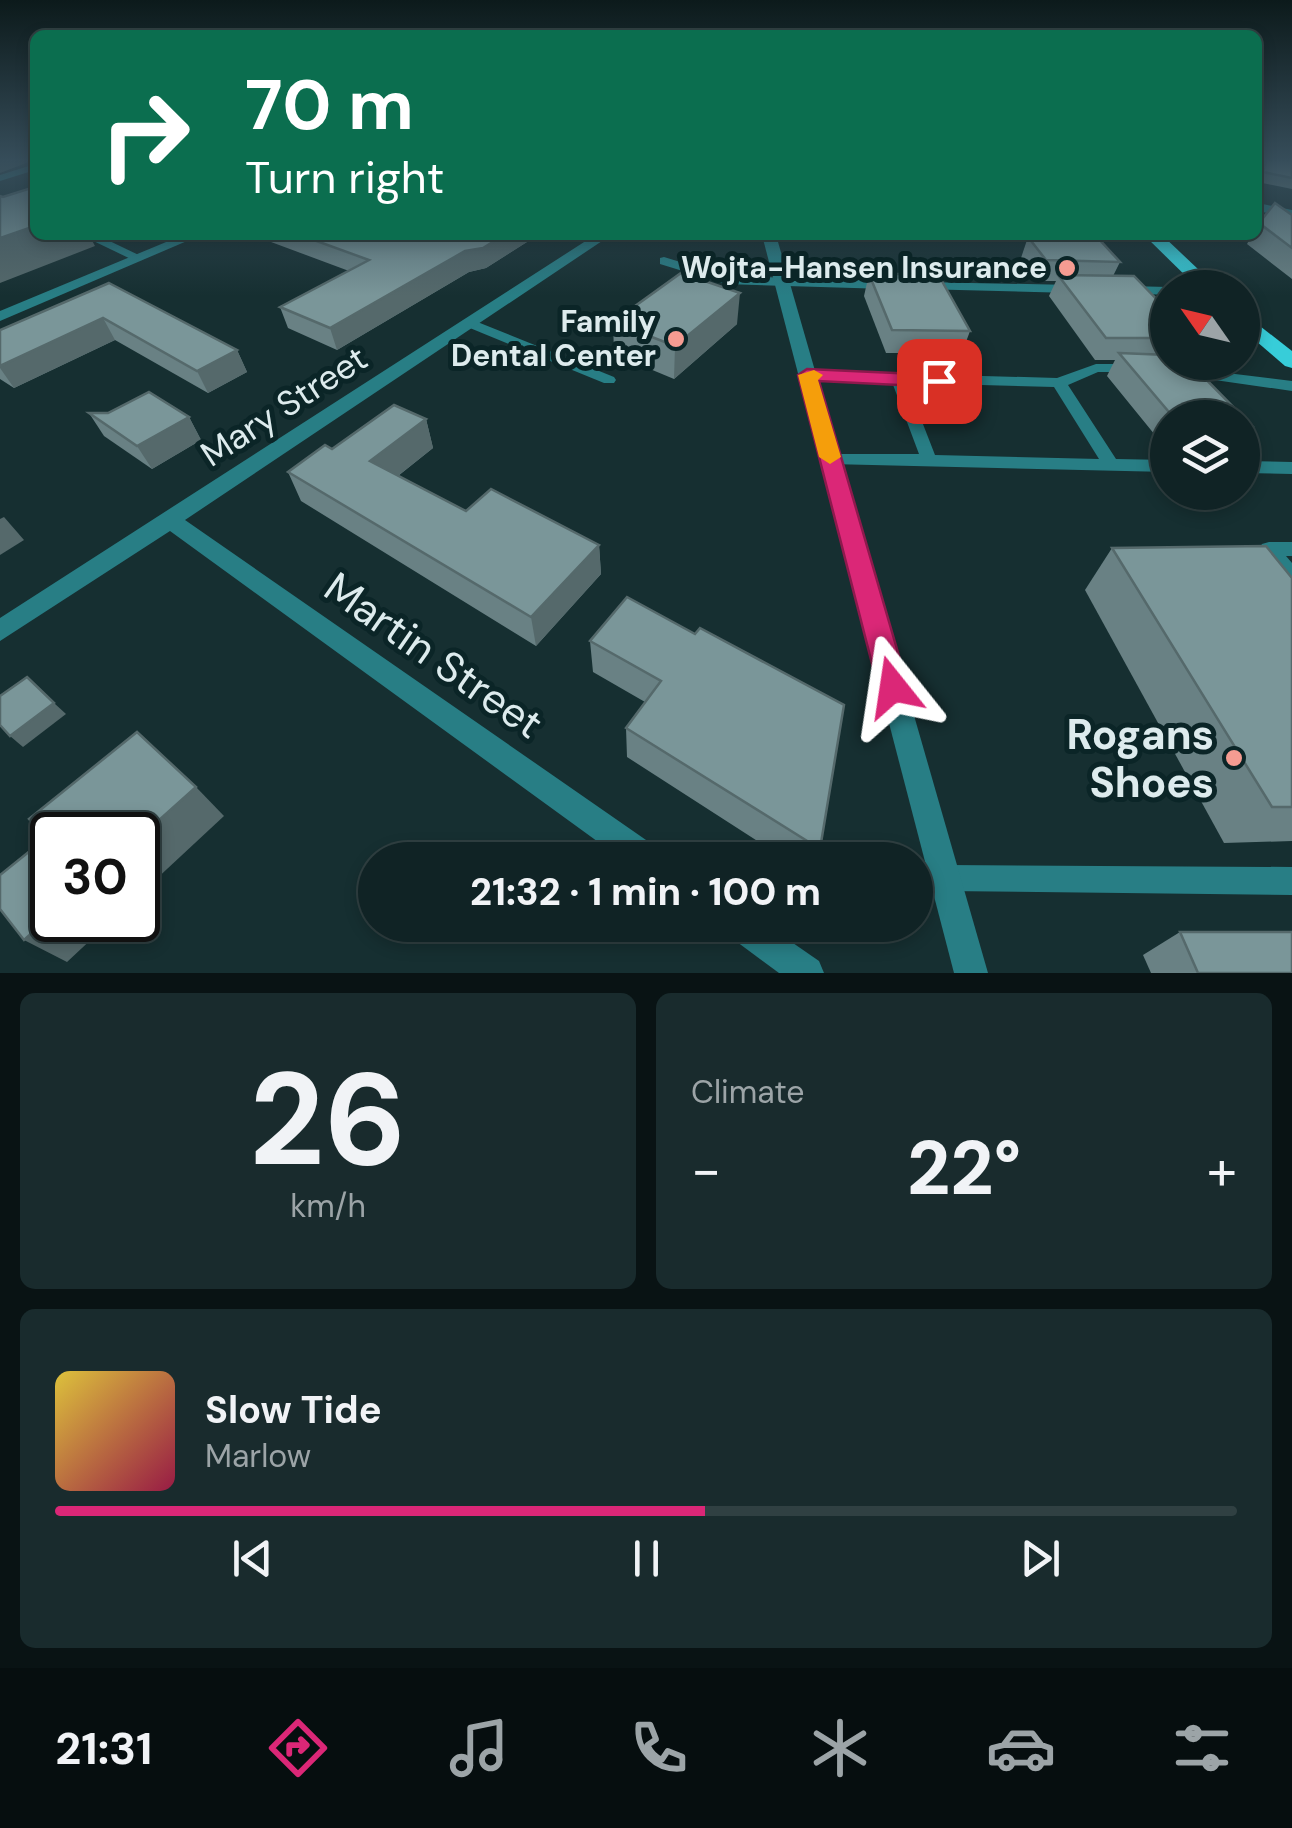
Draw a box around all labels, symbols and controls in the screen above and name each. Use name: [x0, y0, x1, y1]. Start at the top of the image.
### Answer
text: 70 m: [245, 60, 414, 151]
icon: right: [80, 70, 210, 200]
text: Turn right: [245, 148, 444, 207]
place label: Wojta-Hansen Insurance: [681, 248, 1047, 287]
marker: Wojta-Hansen Insurance: [1056, 257, 1078, 279]
north arrow: [1150, 270, 1260, 380]
map controls: [1150, 270, 1260, 510]
place label: Family Dental Center: [451, 302, 656, 375]
marker: Family Dental Center: [665, 328, 687, 350]
street label: Mary Street: [192, 335, 376, 477]
pin: [897, 339, 982, 424]
icon: arrive: [912, 354, 967, 409]
button: layers: [1150, 400, 1260, 510]
street label: Martin Street: [314, 560, 554, 751]
position arrow: [841, 635, 945, 739]
place label: Rogans Shoes: [1067, 707, 1214, 810]
marker: Rogans Shoes: [1223, 747, 1245, 769]
speed limit sign: 30: [30, 812, 160, 942]
text: 21:32 · 1 min · 100 m: [470, 867, 821, 917]
text: 26: [249, 1035, 407, 1204]
text: Climate: [691, 1071, 805, 1113]
text: 22°: [907, 1120, 1021, 1217]
text: −: [691, 1134, 721, 1206]
text: +: [1207, 1134, 1237, 1206]
text: km/h: [290, 1185, 366, 1227]
text: Slow Tide: [205, 1385, 382, 1435]
text: Marlow: [205, 1435, 311, 1477]
icon: previous: [225, 1531, 280, 1586]
icon: pause: [619, 1531, 674, 1586]
icon: next: [1013, 1531, 1068, 1586]
icon: directions: [263, 1713, 333, 1783]
icon: music: [444, 1713, 514, 1783]
icon: phone: [624, 1713, 694, 1783]
icon: climate: [805, 1713, 875, 1783]
icon: car: [986, 1713, 1056, 1783]
icon: filters: [1167, 1713, 1237, 1783]
text: 21:31: [55, 1719, 152, 1778]

